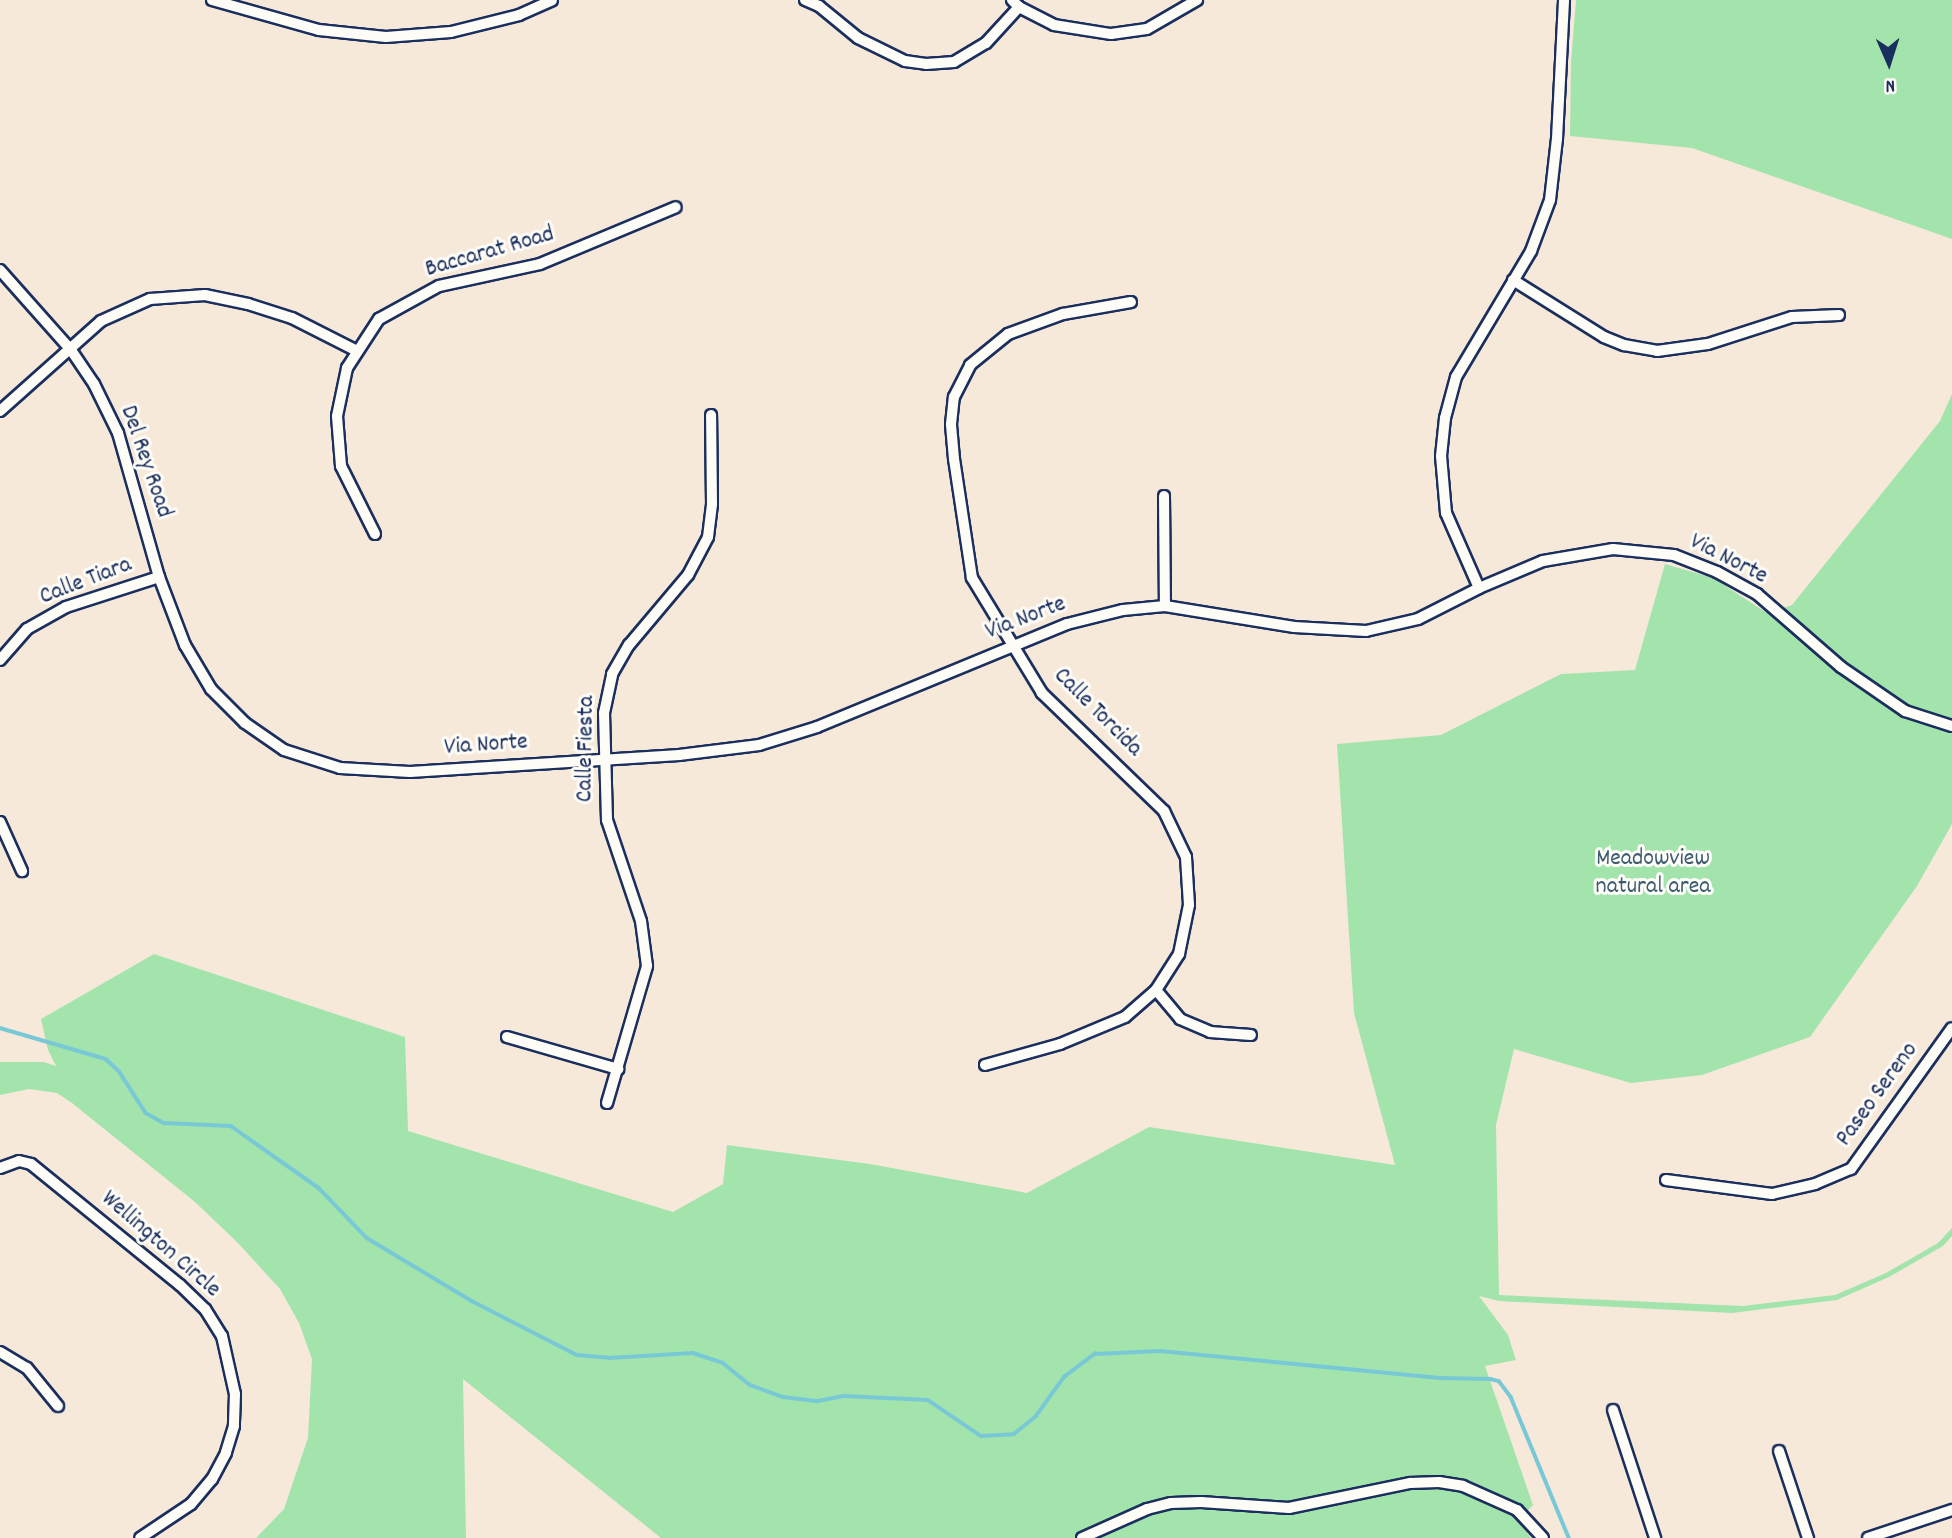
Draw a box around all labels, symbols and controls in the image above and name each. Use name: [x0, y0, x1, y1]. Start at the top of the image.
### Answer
north arrow: [1854, 28, 1924, 98]
text: N: [1885, 71, 1896, 98]
street label: Baccarat Road: [422, 221, 558, 285]
street label: Del Rey Road: [112, 402, 178, 522]
street label: Via Norte: [1684, 528, 1772, 592]
street label: Calle Tiara: [36, 551, 136, 613]
street label: Via Norte: [982, 591, 1070, 647]
street label: Calle Torcida: [1046, 662, 1148, 764]
street label: Calle Fiesta: [572, 696, 602, 802]
street label: Via Norte: [443, 729, 529, 763]
park label: Meadowview natural area: [1596, 846, 1710, 902]
street label: Paseo Sereno: [1831, 1037, 1925, 1153]
street label: Wellington Circle: [94, 1185, 226, 1305]

